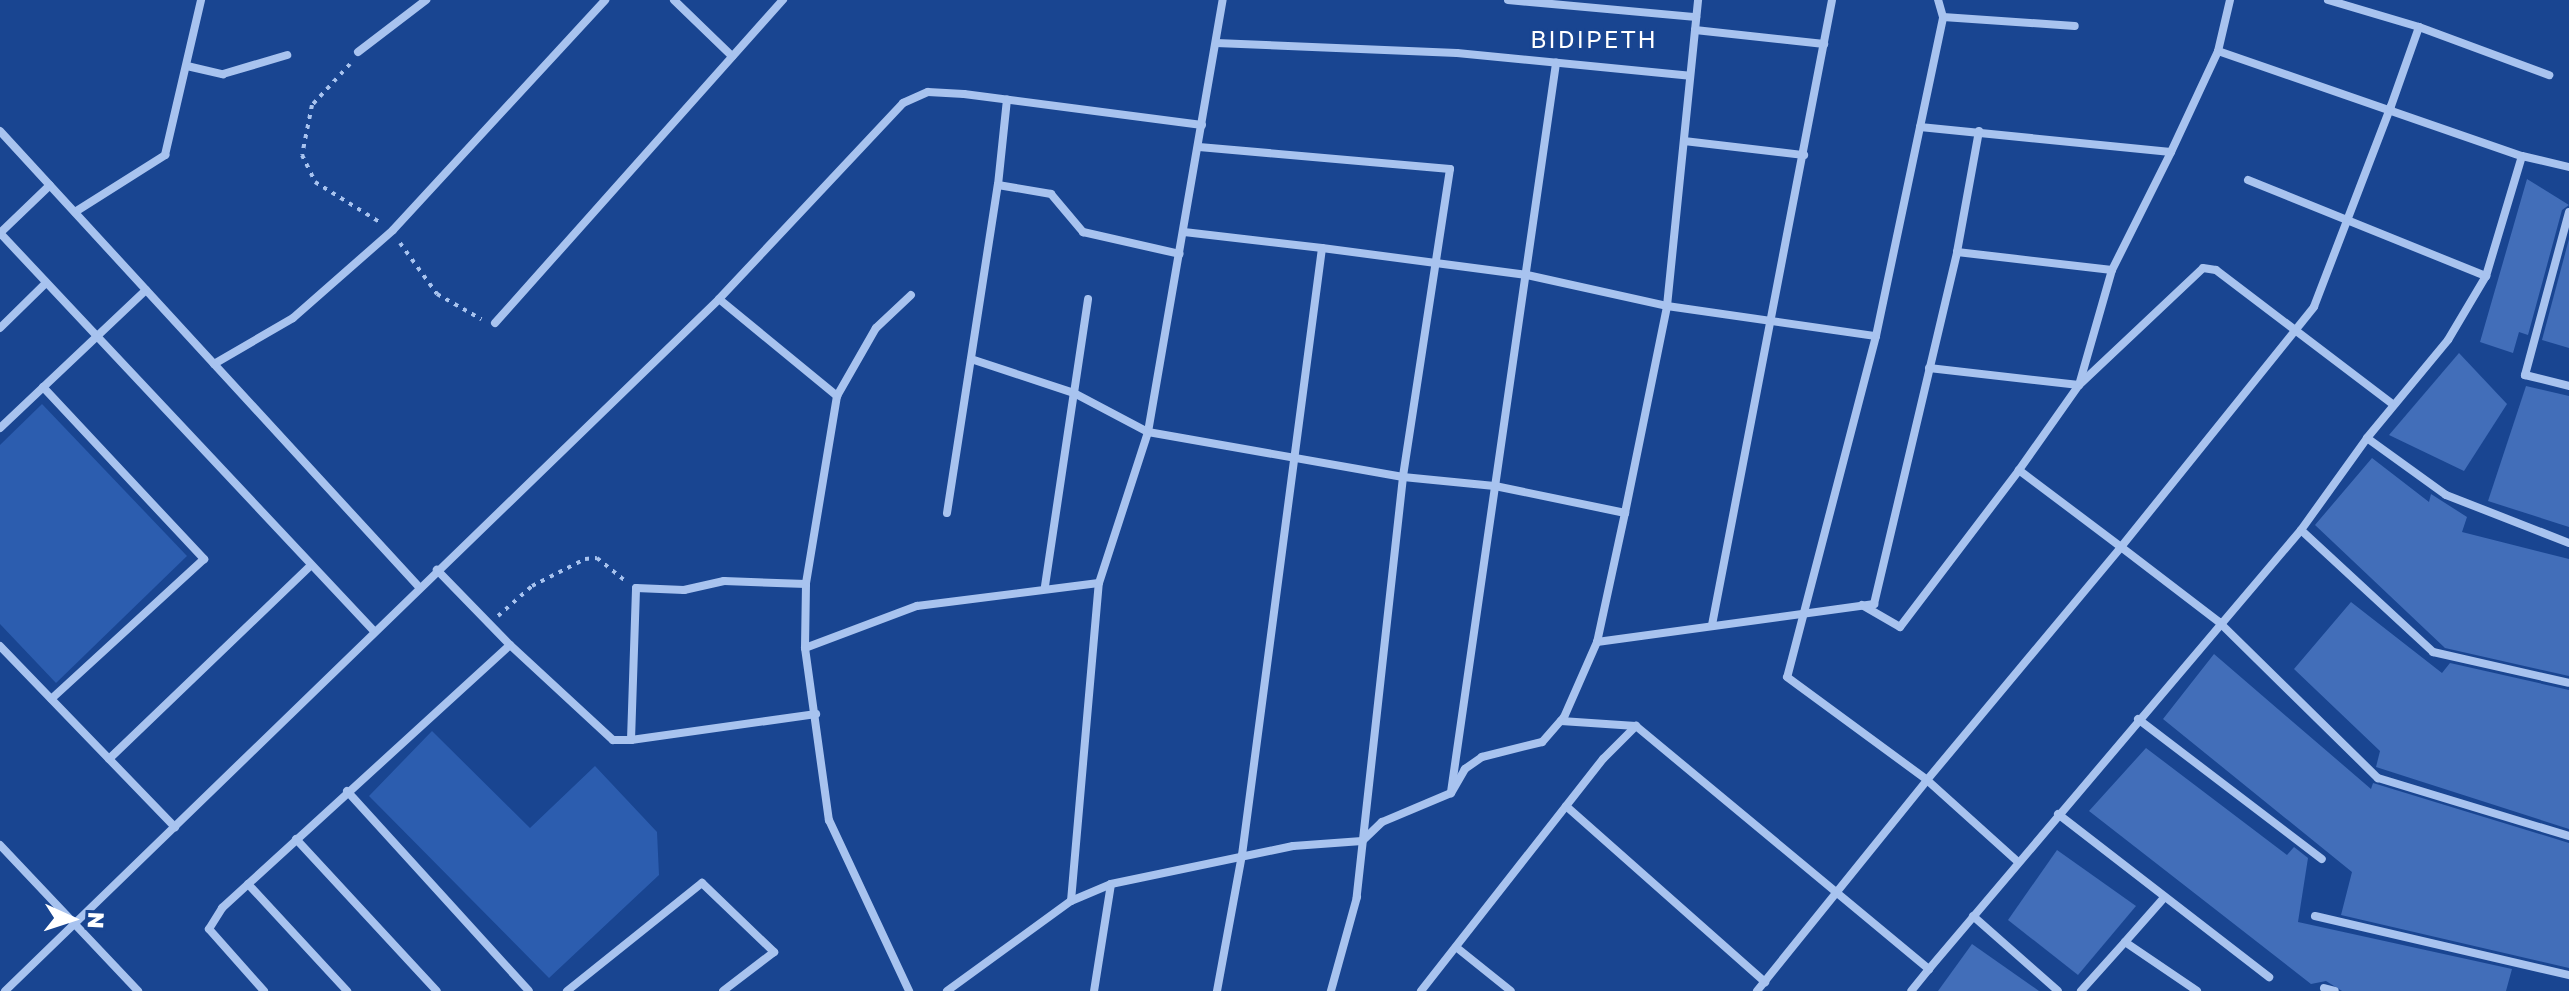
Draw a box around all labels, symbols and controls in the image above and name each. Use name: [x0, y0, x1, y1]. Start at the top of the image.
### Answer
district label: BIDIPETH: [1530, 25, 1658, 53]
north arrow: [32, 879, 112, 959]
text: N: [83, 911, 110, 929]

